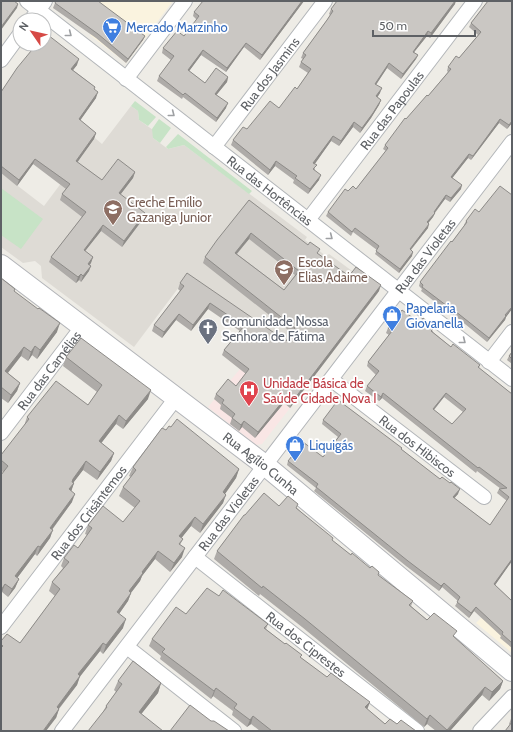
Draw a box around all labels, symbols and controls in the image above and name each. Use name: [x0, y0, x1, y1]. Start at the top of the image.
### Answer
north arrow: [12, 12, 52, 52]
scale bar: [373, 12, 475, 38]
supermarket icon: Mercado Marzinho: [101, 16, 123, 44]
text: 50 m: [379, 18, 407, 33]
text: N: [16, 19, 32, 34]
place label: Mercado Marzinho: [126, 19, 228, 35]
one-way arrow: [65, 29, 72, 36]
street label: Rua dos Jasmins: [237, 33, 303, 114]
street label: Rua das Papoulas: [357, 67, 427, 153]
one-way arrow: [167, 109, 174, 116]
street label: Rua das Hortências: [224, 152, 316, 229]
place label: Creche Emílio Gazaniga Junior: [127, 194, 212, 225]
school or university icon: Creche Emílio Gazaniga Junior: [102, 198, 124, 226]
street label: Rua das Violetas: [391, 215, 459, 296]
one-way arrow: [325, 232, 332, 239]
place label: Escola Elias Adaime: [298, 254, 368, 285]
school or university icon: Escola Elias Adaime: [273, 258, 295, 286]
place label: Papelaria Giovanella: [406, 300, 464, 331]
shop icon: Papelaria Giovanella: [381, 304, 403, 332]
place label: Comunidade Nossa Senhora de Fátima: [222, 313, 329, 344]
church icon: Comunidade Nossa Senhora de Fátima: [197, 317, 219, 345]
street label: Rua das Camélias: [14, 327, 85, 413]
one-way arrow: [458, 336, 465, 343]
place label: Unidade Básica de Saúde Cidade Nova I: [263, 375, 377, 406]
hospital icon: Unidade Básica de Saúde Cidade Nova I: [238, 379, 260, 407]
street label: Rua dos Hibiscos: [376, 411, 459, 481]
street label: Rua Agílio Cunha: [220, 428, 303, 499]
shop icon: Liquigás: [284, 434, 306, 462]
place label: Liquigás: [309, 437, 354, 453]
street label: Rua dos Crisântemos: [47, 462, 130, 563]
street label: Rua das Violetas: [195, 472, 262, 554]
street label: Rua dos Ciprestes: [263, 608, 350, 681]

